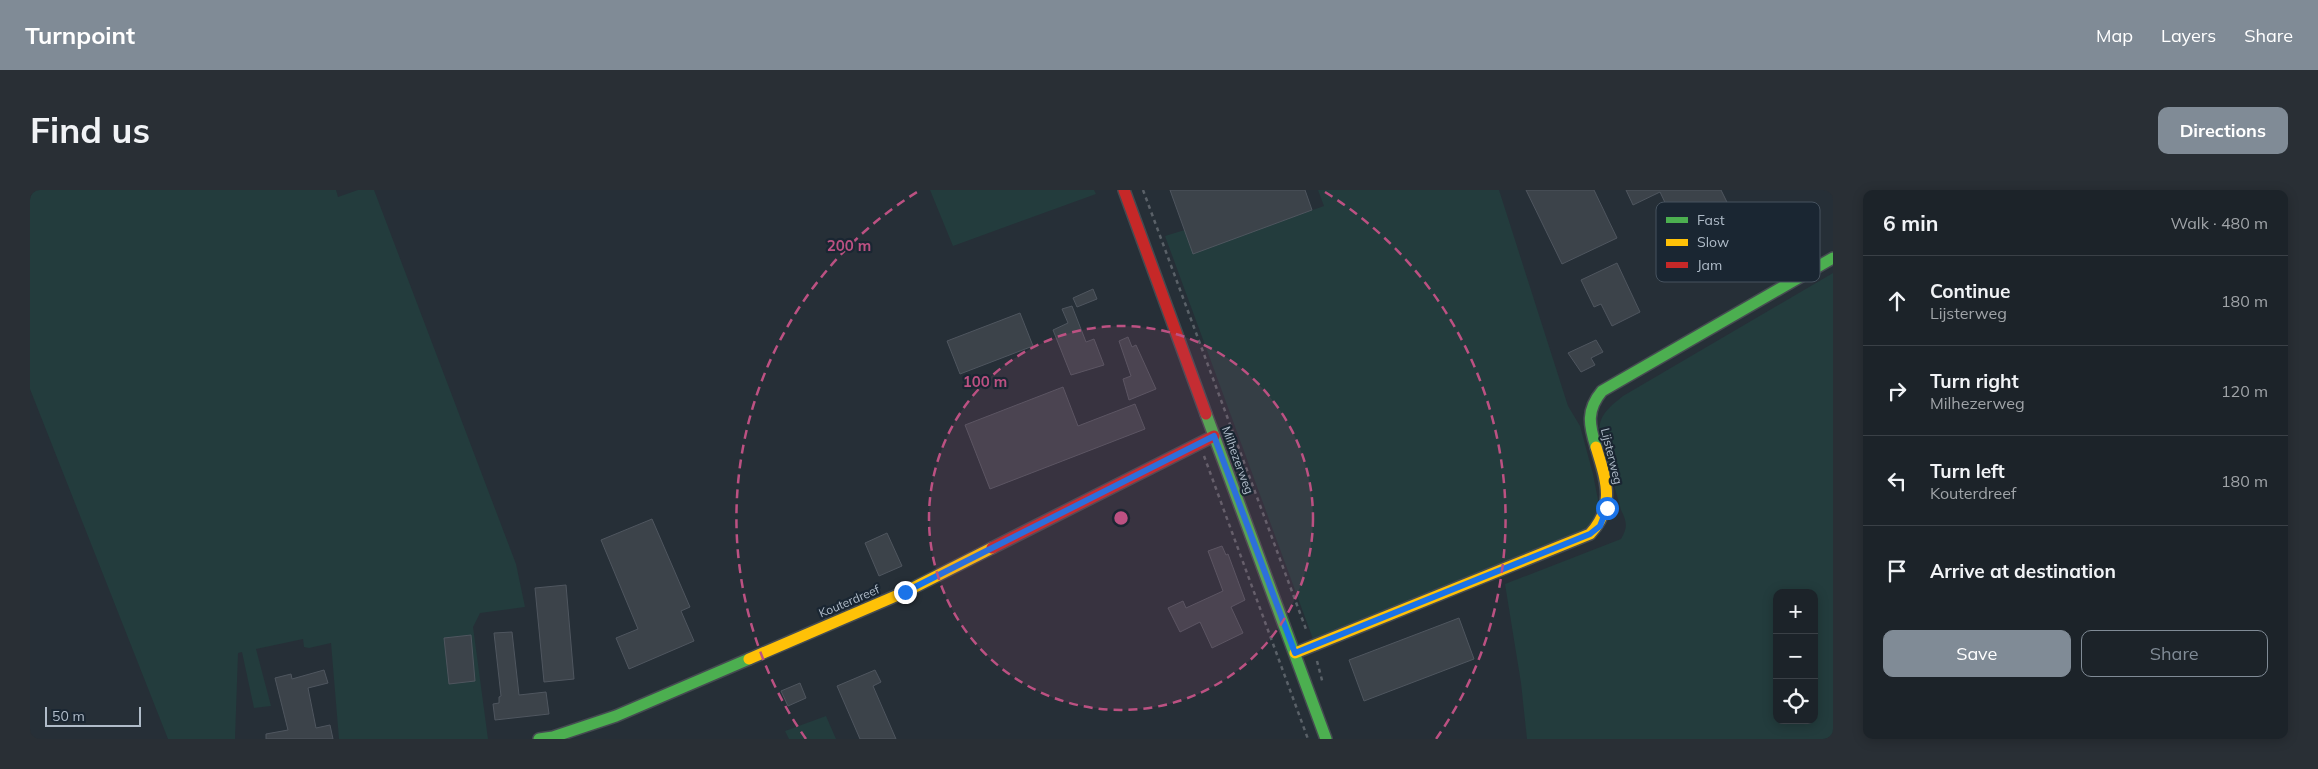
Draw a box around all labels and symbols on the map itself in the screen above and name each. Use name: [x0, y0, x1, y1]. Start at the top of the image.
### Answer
legend: [1656, 202, 1820, 282]
text: Fast: [1697, 211, 1725, 229]
text: Slow: [1697, 233, 1729, 251]
text: 200 m: [827, 236, 871, 255]
text: Jam: [1697, 256, 1722, 274]
text: 100 m: [963, 372, 1007, 391]
street label: Milhezerweg: [1219, 424, 1257, 496]
street label: Lijsterweg: [1598, 426, 1626, 486]
route start: [1596, 497, 1619, 520]
centre of rings: [1112, 509, 1130, 527]
street label: Kouterdreef: [816, 581, 883, 621]
route end: [894, 581, 917, 604]
scale bar: [45, 704, 141, 727]

